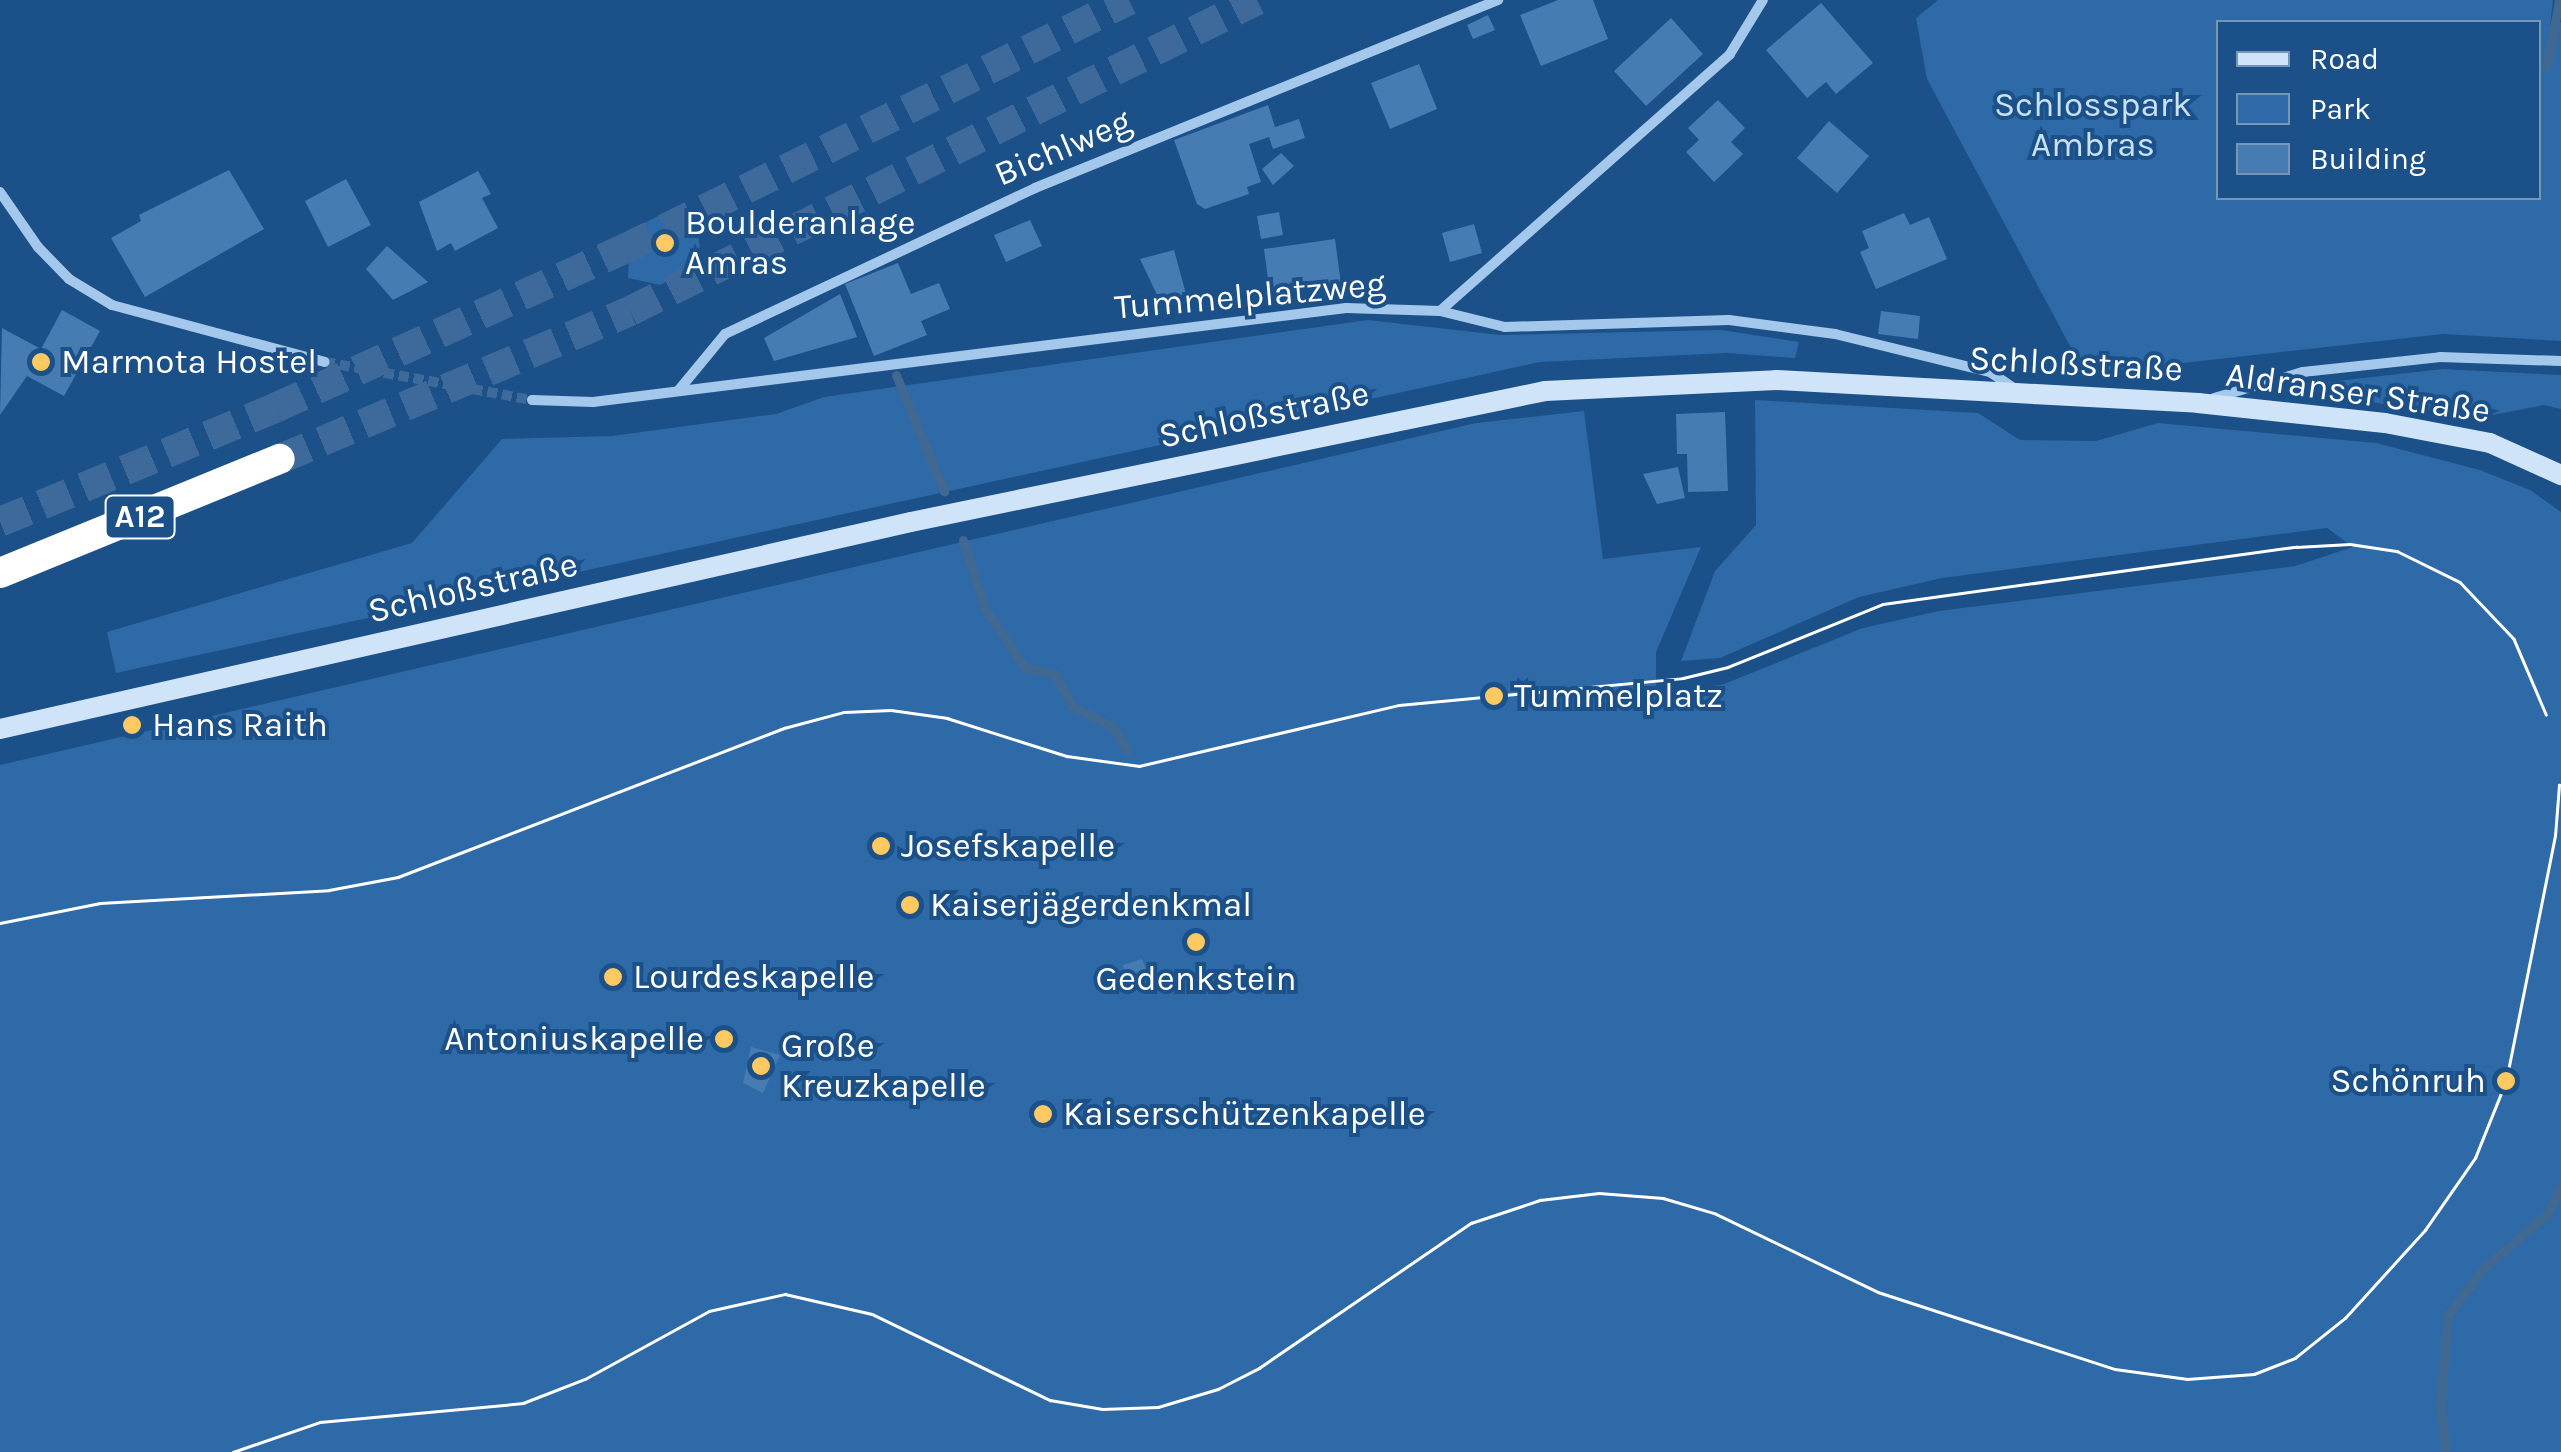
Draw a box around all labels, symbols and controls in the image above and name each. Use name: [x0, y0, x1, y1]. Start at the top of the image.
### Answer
legend: [2216, 20, 2541, 200]
text: Road: [2310, 41, 2379, 77]
park label: Schlosspark Ambras: [1994, 84, 2192, 166]
text: Park: [2310, 91, 2371, 127]
street label: Bichlweg: [988, 100, 1138, 196]
text: Building: [2310, 141, 2426, 177]
place label: Boulderanlage Amras: [685, 202, 915, 284]
marker: Boulderanlage Amras: [654, 232, 676, 254]
street label: Tummelplatzweg: [1113, 263, 1387, 329]
street label: Schloßstraße: [1968, 337, 2184, 391]
place label: Marmota Hostel: [61, 341, 317, 383]
marker: Marmota Hostel: [30, 351, 52, 373]
street label: Aldranser Straße: [2223, 354, 2493, 432]
street label: Schloßstraße: [1155, 372, 1373, 458]
road number: A12: [102, 490, 178, 544]
street label: Schloßstraße: [364, 544, 582, 632]
place label: Tummelplatz: [1514, 675, 1723, 717]
marker: Tummelplatz: [1483, 685, 1505, 707]
place label: Hans Raith: [152, 704, 328, 746]
marker: Hans Raith: [121, 714, 143, 736]
place label: Josefskapelle: [901, 825, 1115, 867]
marker: Josefskapelle: [870, 835, 892, 857]
place label: Kaiserjägerdenkmal: [930, 884, 1252, 926]
marker: Kaiserjägerdenkmal: [899, 894, 921, 916]
marker: Gedenkstein: [1185, 931, 1207, 953]
place label: Lourdeskapelle: [633, 956, 874, 998]
place label: Gedenkstein: [1095, 958, 1297, 1000]
marker: Lourdeskapelle: [602, 966, 624, 988]
place label: Antoniuskapelle: [444, 1018, 704, 1060]
place label: Große Kreuzkapelle: [781, 1025, 986, 1107]
marker: Antoniuskapelle: [713, 1028, 735, 1050]
marker: Große Kreuzkapelle: [750, 1055, 772, 1077]
place label: Schönruh: [2330, 1060, 2486, 1102]
marker: Schönruh: [2495, 1070, 2517, 1092]
place label: Kaiserschützenkapelle: [1063, 1093, 1426, 1135]
marker: Kaiserschützenkapelle: [1032, 1103, 1054, 1125]

